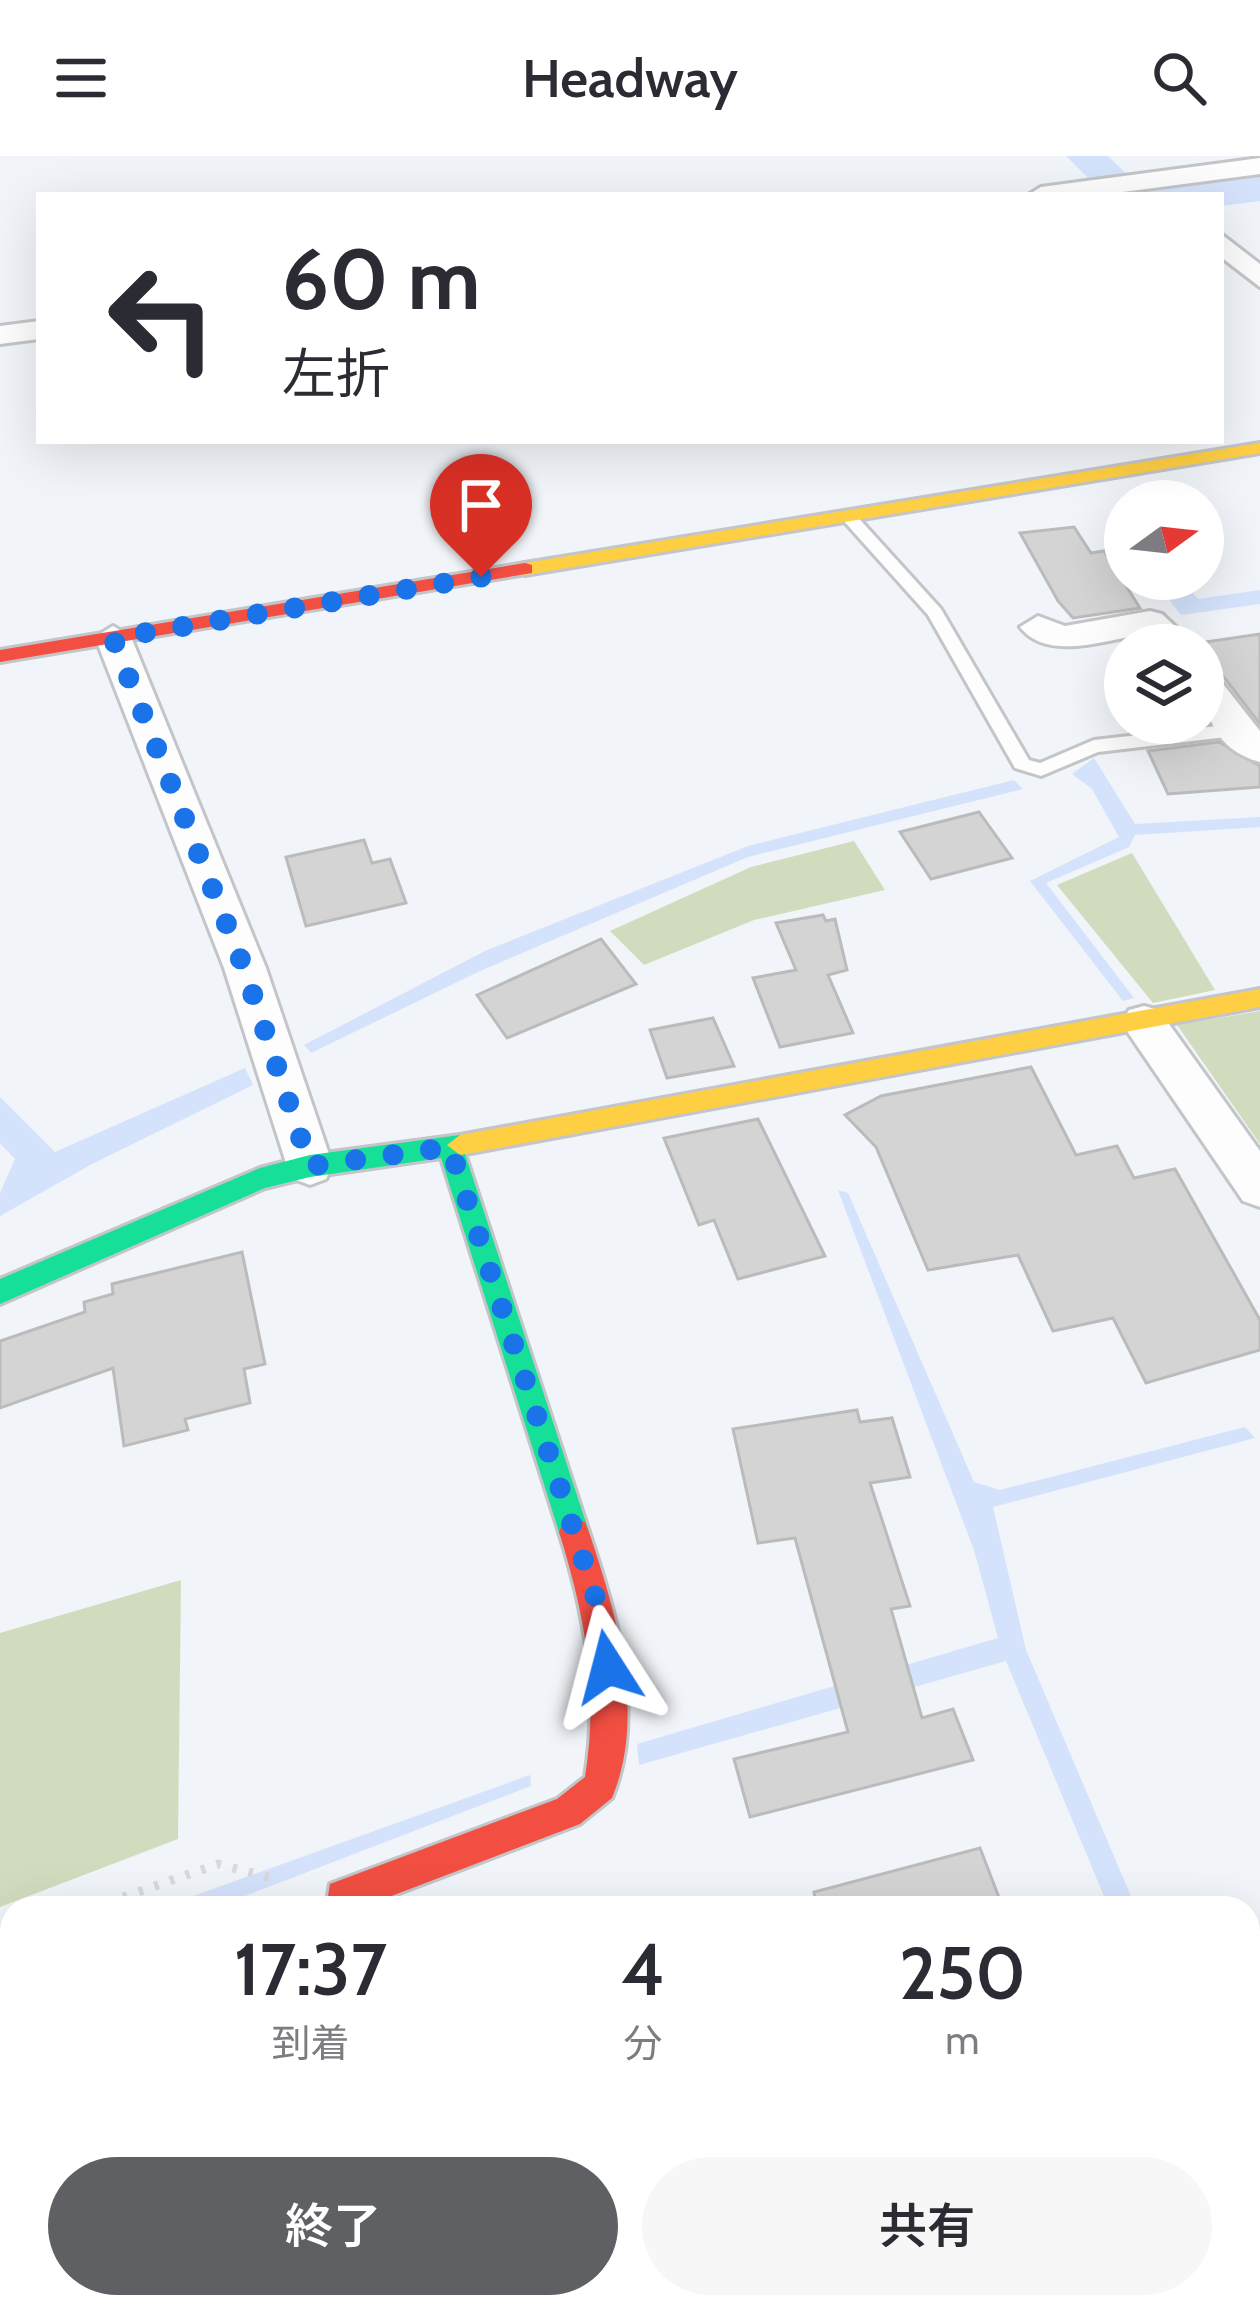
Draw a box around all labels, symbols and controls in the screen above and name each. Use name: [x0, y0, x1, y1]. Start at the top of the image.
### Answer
icon: menu: [48, 45, 114, 111]
text: Headway: [522, 45, 738, 111]
icon: search: [1146, 45, 1212, 111]
text: 60 m: [282, 228, 480, 330]
icon: left: [84, 240, 240, 396]
text: 左折: [282, 341, 390, 407]
pin: [430, 454, 532, 577]
icon: arrive: [448, 472, 514, 538]
north arrow: [1104, 480, 1224, 600]
map controls: [1104, 480, 1224, 744]
button: layers: [1104, 624, 1224, 744]
position arrow: [545, 1604, 671, 1730]
text: 17:37: [234, 1926, 387, 2013]
text: 4: [621, 1926, 665, 2013]
text: 250: [899, 1930, 1026, 2017]
text: m: [945, 2016, 979, 2064]
text: 到着: [272, 2019, 350, 2067]
text: 分: [623, 2019, 662, 2067]
button: 終了: [48, 2157, 618, 2295]
button: 共有: [642, 2157, 1212, 2295]

